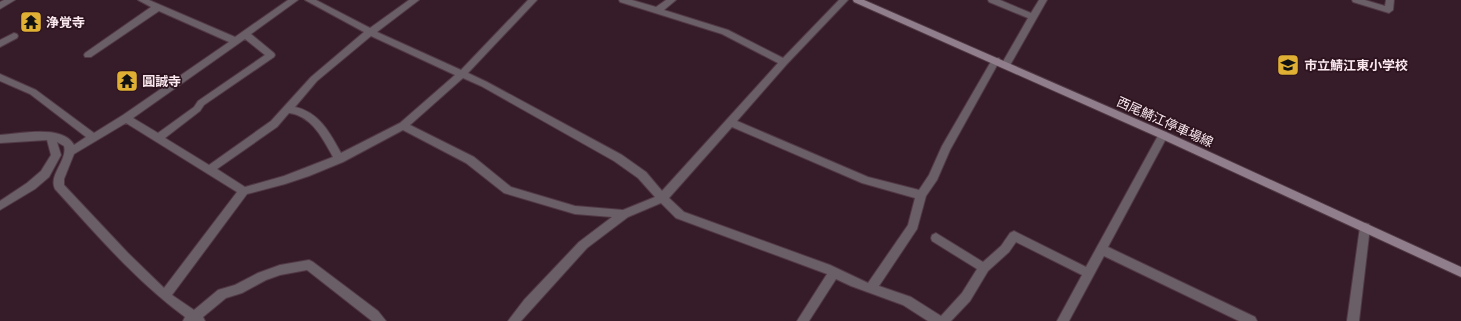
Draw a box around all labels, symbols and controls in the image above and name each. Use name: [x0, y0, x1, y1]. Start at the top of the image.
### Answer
temple icon: 浄覚寺: [18, 9, 44, 35]
place label: 浄覚寺: [46, 15, 85, 30]
school or university icon: 市立鯖江東小学校: [1275, 52, 1301, 78]
place label: 市立鯖江東小学校: [1304, 58, 1408, 73]
temple icon: 圓誠寺: [114, 68, 140, 94]
place label: 圓誠寺: [142, 74, 181, 89]
street label: 西尾鯖江停車場線: [1114, 94, 1216, 150]

